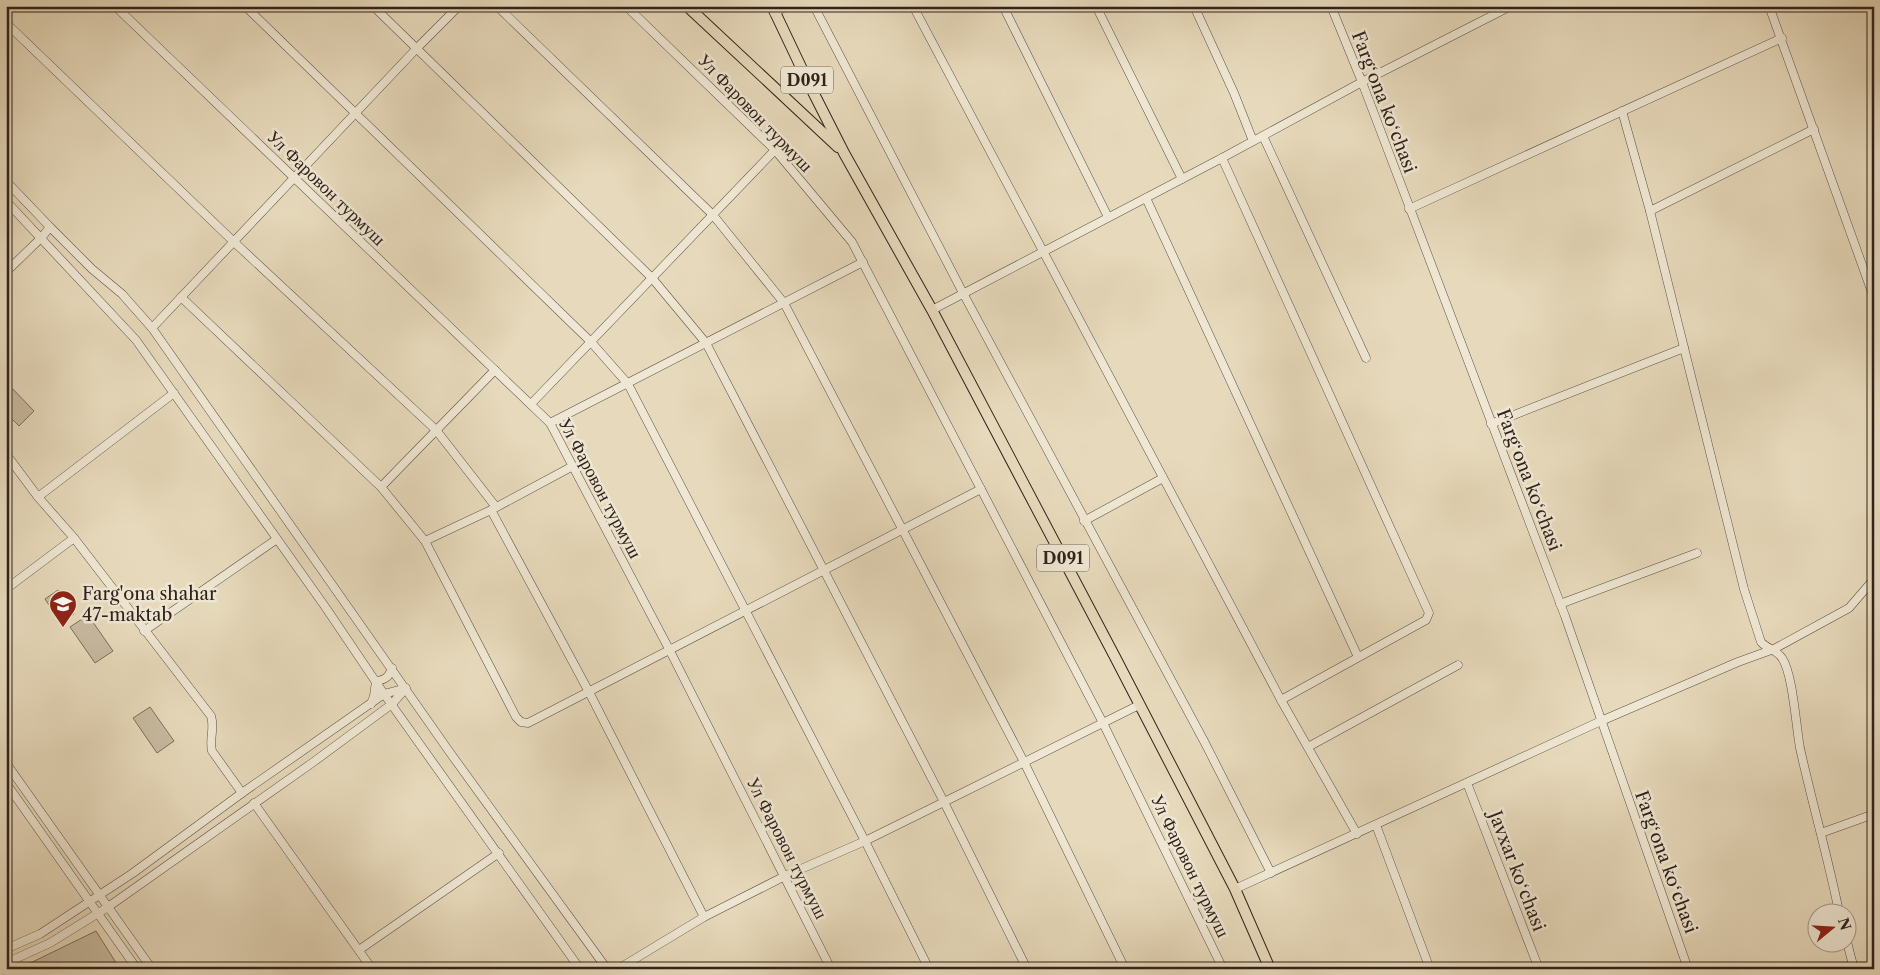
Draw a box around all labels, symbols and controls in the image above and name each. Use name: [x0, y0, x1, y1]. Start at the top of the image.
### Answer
street label: Fargʻona koʻchasi: [1347, 28, 1421, 177]
street label: Ул Фаровон турмуш: [693, 49, 817, 177]
road number: D091: [781, 66, 833, 94]
street label: Ул Фаровон турмуш: [262, 126, 390, 250]
street label: Fargʻona koʻchasi: [1492, 406, 1566, 555]
street label: Ул Фаровон турмуш: [554, 414, 646, 562]
road number: D091: [1037, 544, 1089, 572]
place label: Farg'ona shahar 47-maktab: [82, 583, 217, 626]
school or university icon: Farg'ona shahar 47-maktab: [48, 589, 78, 628]
street label: Ул Фаровон турмуш: [742, 773, 832, 923]
street label: Fargʻona koʻchasi: [1630, 788, 1702, 937]
street label: Ул Фаровон турмуш: [1146, 791, 1234, 941]
street label: Javxar koʻchasi: [1483, 805, 1550, 935]
north arrow: [1808, 902, 1858, 952]
text: N: [1834, 915, 1855, 933]

